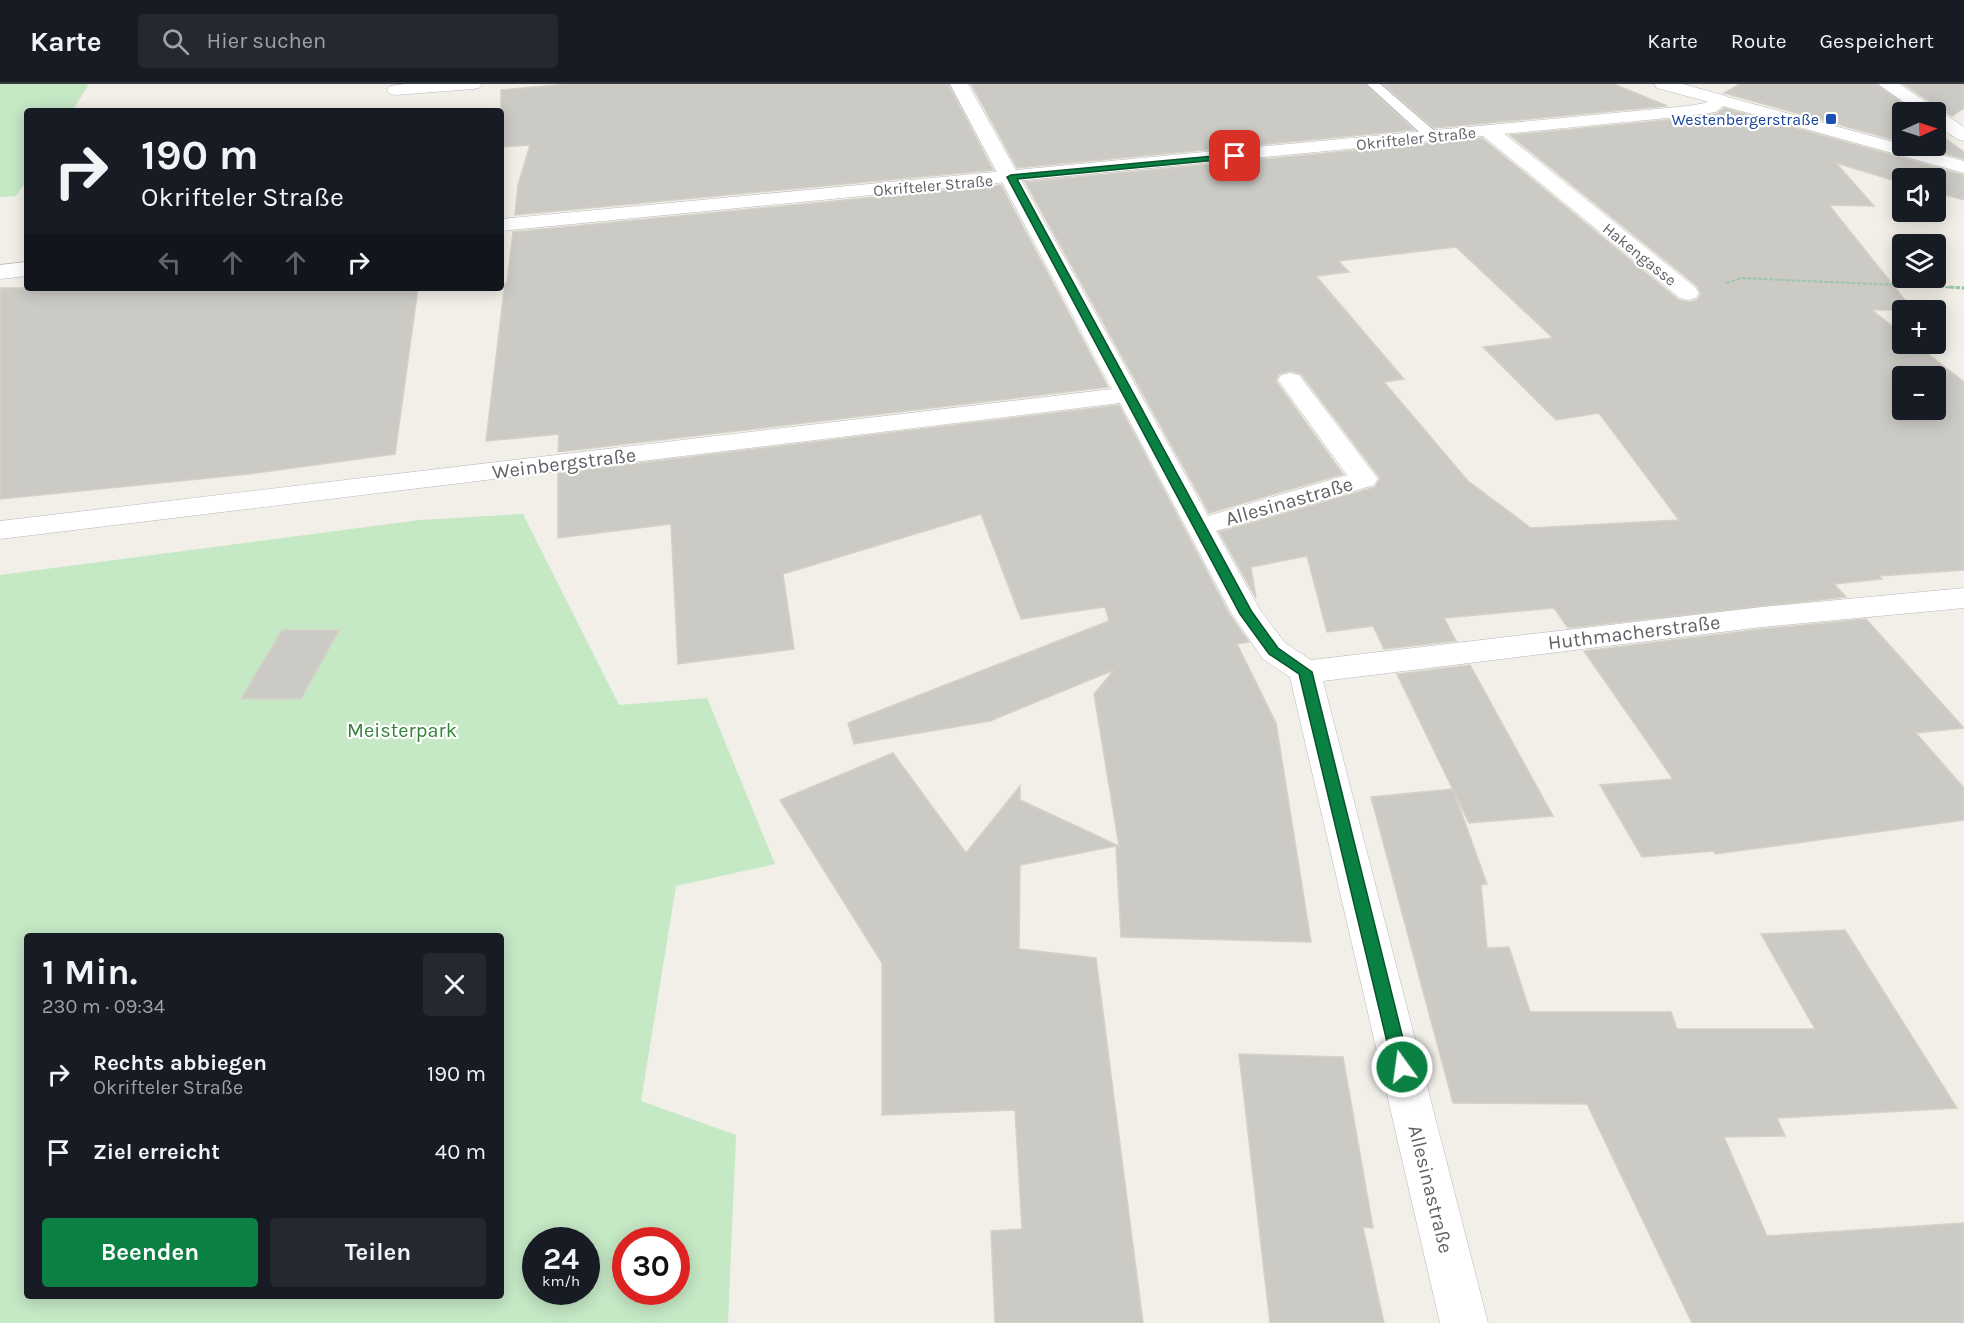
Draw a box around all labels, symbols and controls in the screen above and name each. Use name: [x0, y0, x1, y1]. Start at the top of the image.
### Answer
search box: [138, 14, 558, 68]
text: Karte: [30, 25, 102, 58]
icon: search: [159, 25, 192, 58]
text: Hier suchen: [207, 28, 326, 54]
text: Karte: [1647, 29, 1698, 53]
text: Route: [1731, 29, 1787, 53]
text: Gespeichert: [1820, 29, 1934, 53]
north arrow: [1892, 102, 1946, 156]
map controls: [1892, 102, 1946, 420]
place label: Westenbergerstraße: [1671, 110, 1819, 129]
marker: Westenbergerstraße: [1824, 112, 1838, 126]
street label: Okrifteler Straße: [1355, 123, 1477, 154]
text: 190 m: [141, 130, 259, 180]
pin: [1209, 130, 1260, 181]
icon: right: [42, 132, 120, 210]
icon: arrive: [1218, 139, 1251, 172]
button: sound: [1892, 168, 1946, 222]
street label: Okrifteler Straße: [872, 171, 994, 200]
text: Okrifteler Straße: [141, 181, 344, 213]
street label: Hakengasse: [1599, 219, 1680, 290]
button: layers: [1892, 234, 1946, 288]
icon: left: [153, 246, 186, 279]
icon: ahead: [216, 246, 249, 279]
icon: ahead: [279, 246, 312, 279]
icon: right: [342, 246, 375, 279]
button: +: [1892, 300, 1946, 354]
button: −: [1892, 366, 1946, 420]
street label: Weinbergstraße: [491, 443, 637, 484]
street label: Allesinastraße: [1223, 472, 1355, 531]
street label: Huthmacherstraße: [1547, 611, 1722, 654]
park label: Meisterpark: [347, 719, 457, 742]
text: 1 Min.: [42, 951, 137, 993]
button: close: [423, 953, 486, 1016]
text: 230 m · 09:34: [42, 995, 165, 1018]
position arrow: [1370, 1035, 1434, 1099]
text: Rechts abbiegen: [93, 1050, 267, 1076]
icon: right: [42, 1058, 75, 1091]
text: 190 m: [427, 1061, 486, 1087]
text: Okrifteler Straße: [93, 1076, 243, 1099]
street label: Allesinastraße: [1403, 1123, 1458, 1256]
icon: arrive: [42, 1136, 75, 1169]
text: Ziel erreicht: [93, 1139, 220, 1165]
text: 40 m: [435, 1139, 486, 1165]
button: Beenden: [42, 1218, 258, 1287]
button: Teilen: [270, 1218, 486, 1287]
speed limit sign: 30: [612, 1227, 690, 1305]
text: 24: [543, 1241, 579, 1277]
text: km/h: [542, 1272, 580, 1290]

